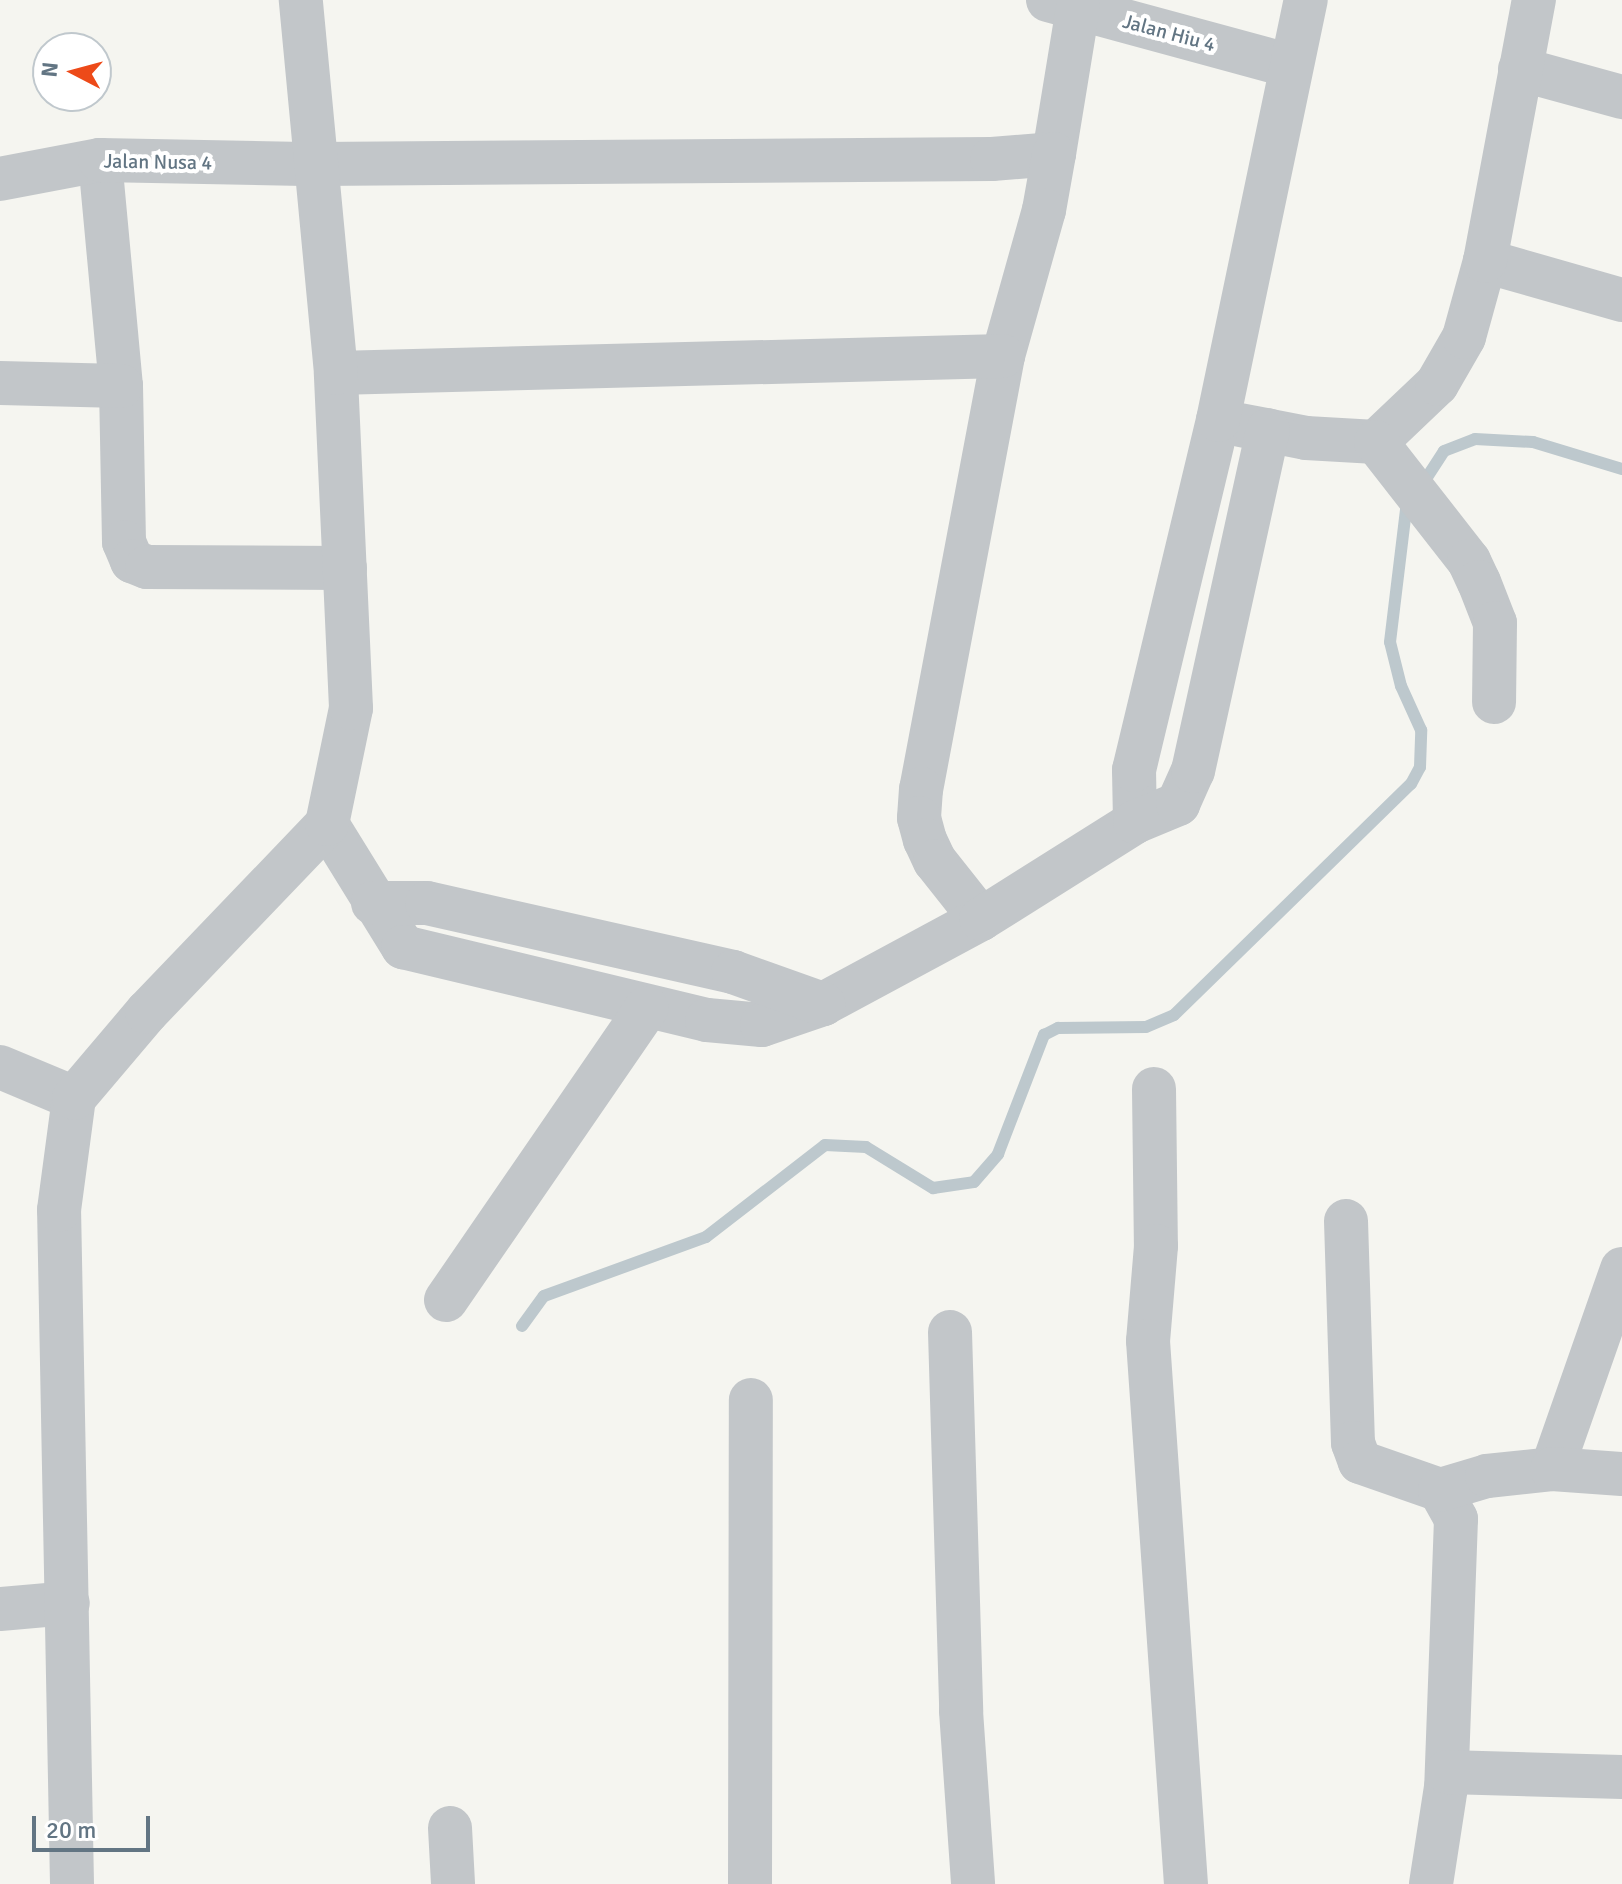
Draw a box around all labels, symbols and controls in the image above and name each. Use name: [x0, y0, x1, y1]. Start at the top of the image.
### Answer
street label: Jalan Hiu 4: [1120, 9, 1218, 57]
north arrow: [32, 32, 112, 112]
text: N: [35, 61, 64, 79]
street label: Jalan Nusa 4: [104, 149, 212, 175]
scale bar: [36, 1800, 154, 1850]
text: 20 m: [46, 1815, 96, 1845]

